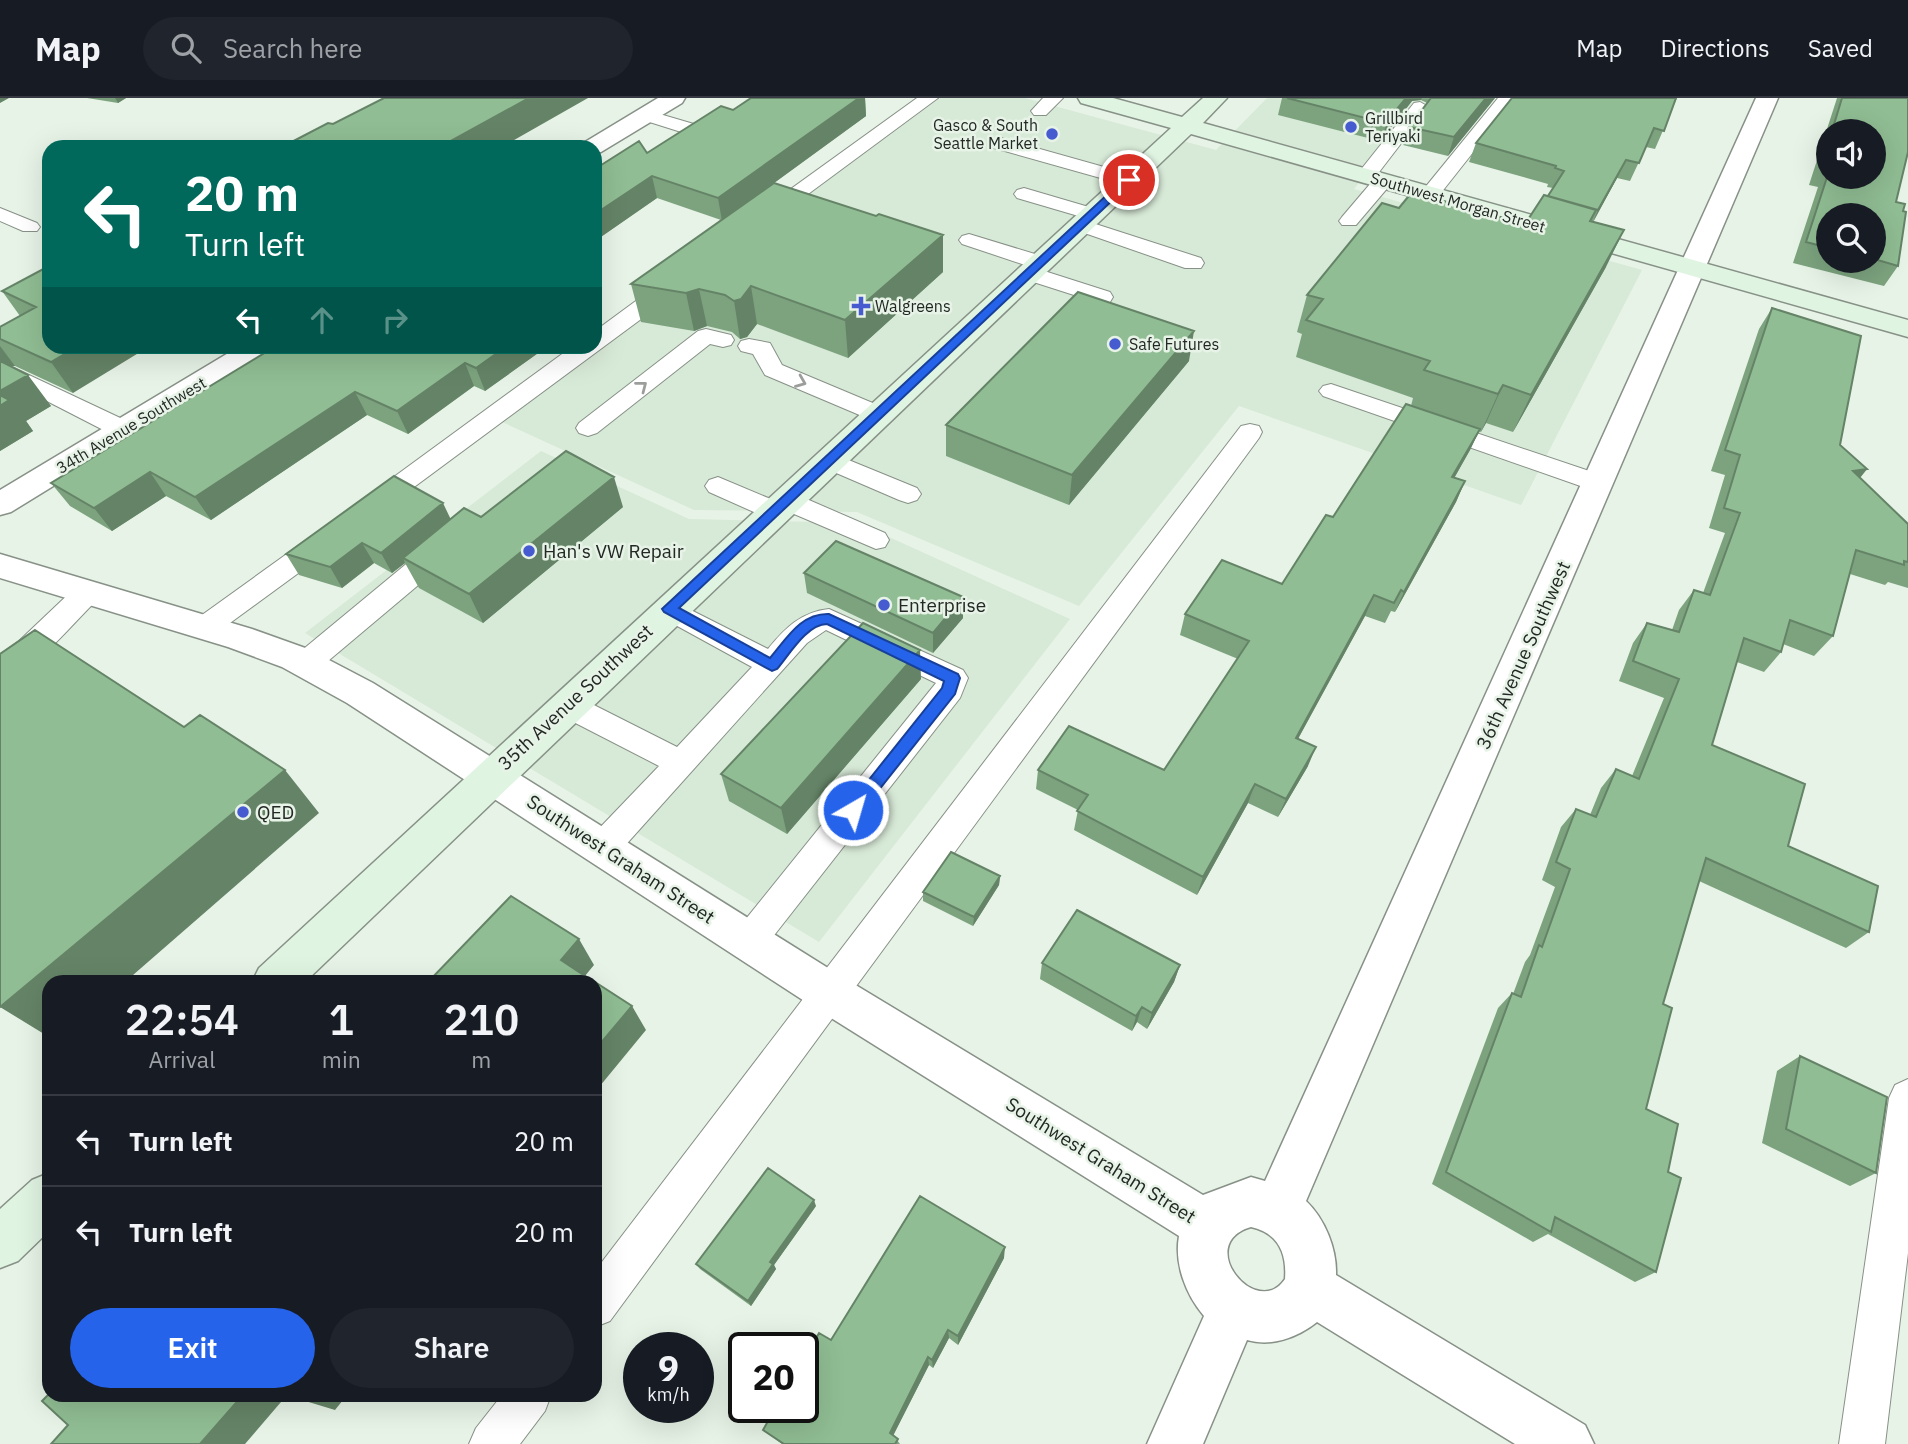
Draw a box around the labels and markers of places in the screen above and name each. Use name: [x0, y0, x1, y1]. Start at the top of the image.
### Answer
place label: Grillbird Teriyaki: [1365, 108, 1423, 146]
place label: Gasco & South Seattle Market: [933, 115, 1038, 153]
marker: Grillbird Teriyaki: [1343, 119, 1359, 135]
marker: Gasco & South Seattle Market: [1044, 126, 1060, 142]
pin: [1099, 150, 1159, 210]
place label: Walgreens: [875, 296, 951, 316]
marker: Walgreens: [853, 298, 869, 314]
place label: Safe Futures: [1129, 334, 1219, 354]
marker: Safe Futures: [1107, 336, 1123, 352]
place label: Han's VW Repair: [543, 539, 684, 563]
marker: Han's VW Repair: [521, 543, 537, 559]
place label: Enterprise: [898, 593, 986, 617]
marker: Enterprise: [876, 597, 892, 613]
place label: QED: [257, 800, 294, 824]
marker: QED: [235, 804, 251, 820]

